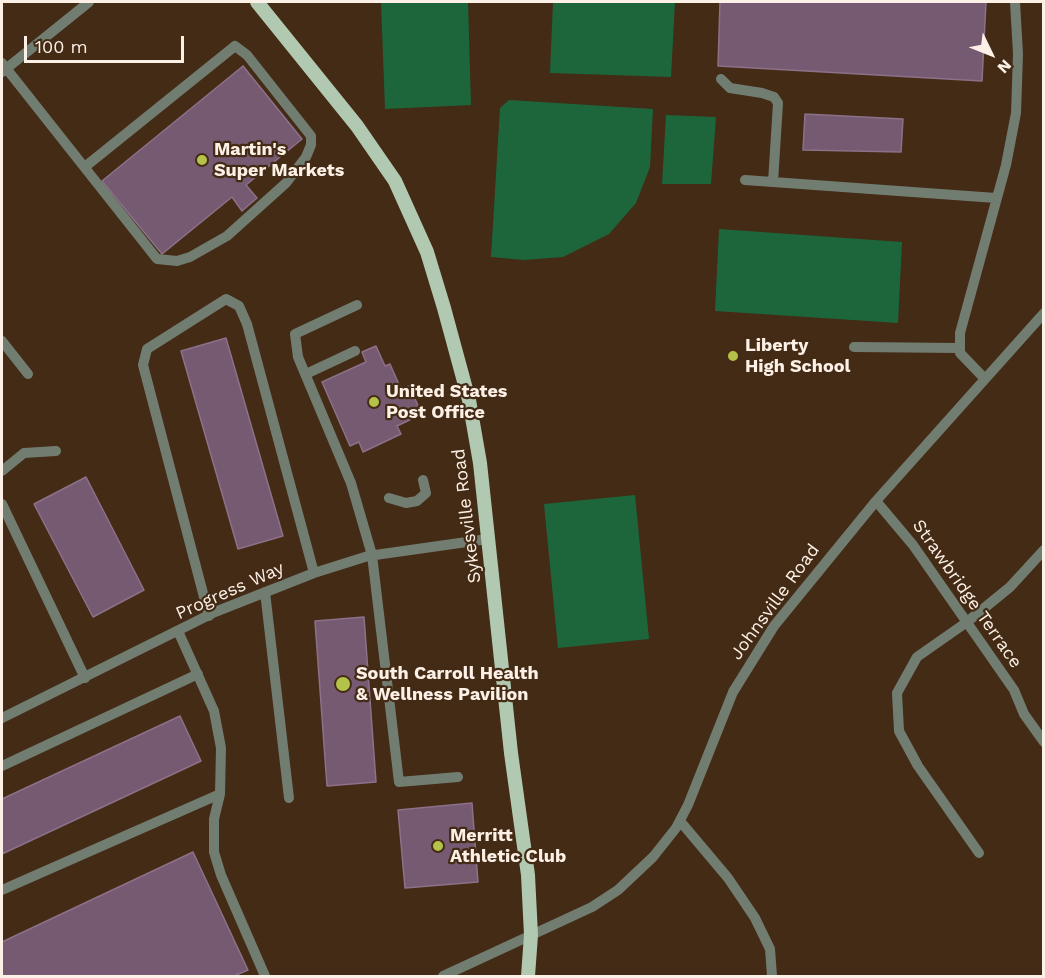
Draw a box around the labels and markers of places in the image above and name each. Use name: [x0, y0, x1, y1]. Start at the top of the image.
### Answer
place label: Martin's Super Markets: [214, 139, 344, 182]
marker: Martin's Super Markets: [195, 153, 209, 167]
place label: Liberty High School: [745, 335, 850, 378]
marker: Liberty High School: [726, 349, 740, 363]
place label: United States Post Office: [386, 381, 507, 424]
marker: United States Post Office: [367, 395, 381, 409]
place label: South Carroll Health & Wellness Pavilion: [356, 663, 539, 706]
marker: South Carroll Health & Wellness Pavilion: [334, 675, 352, 693]
place label: Merritt Athletic Club: [450, 825, 566, 868]
marker: Merritt Athletic Club: [431, 839, 445, 853]

